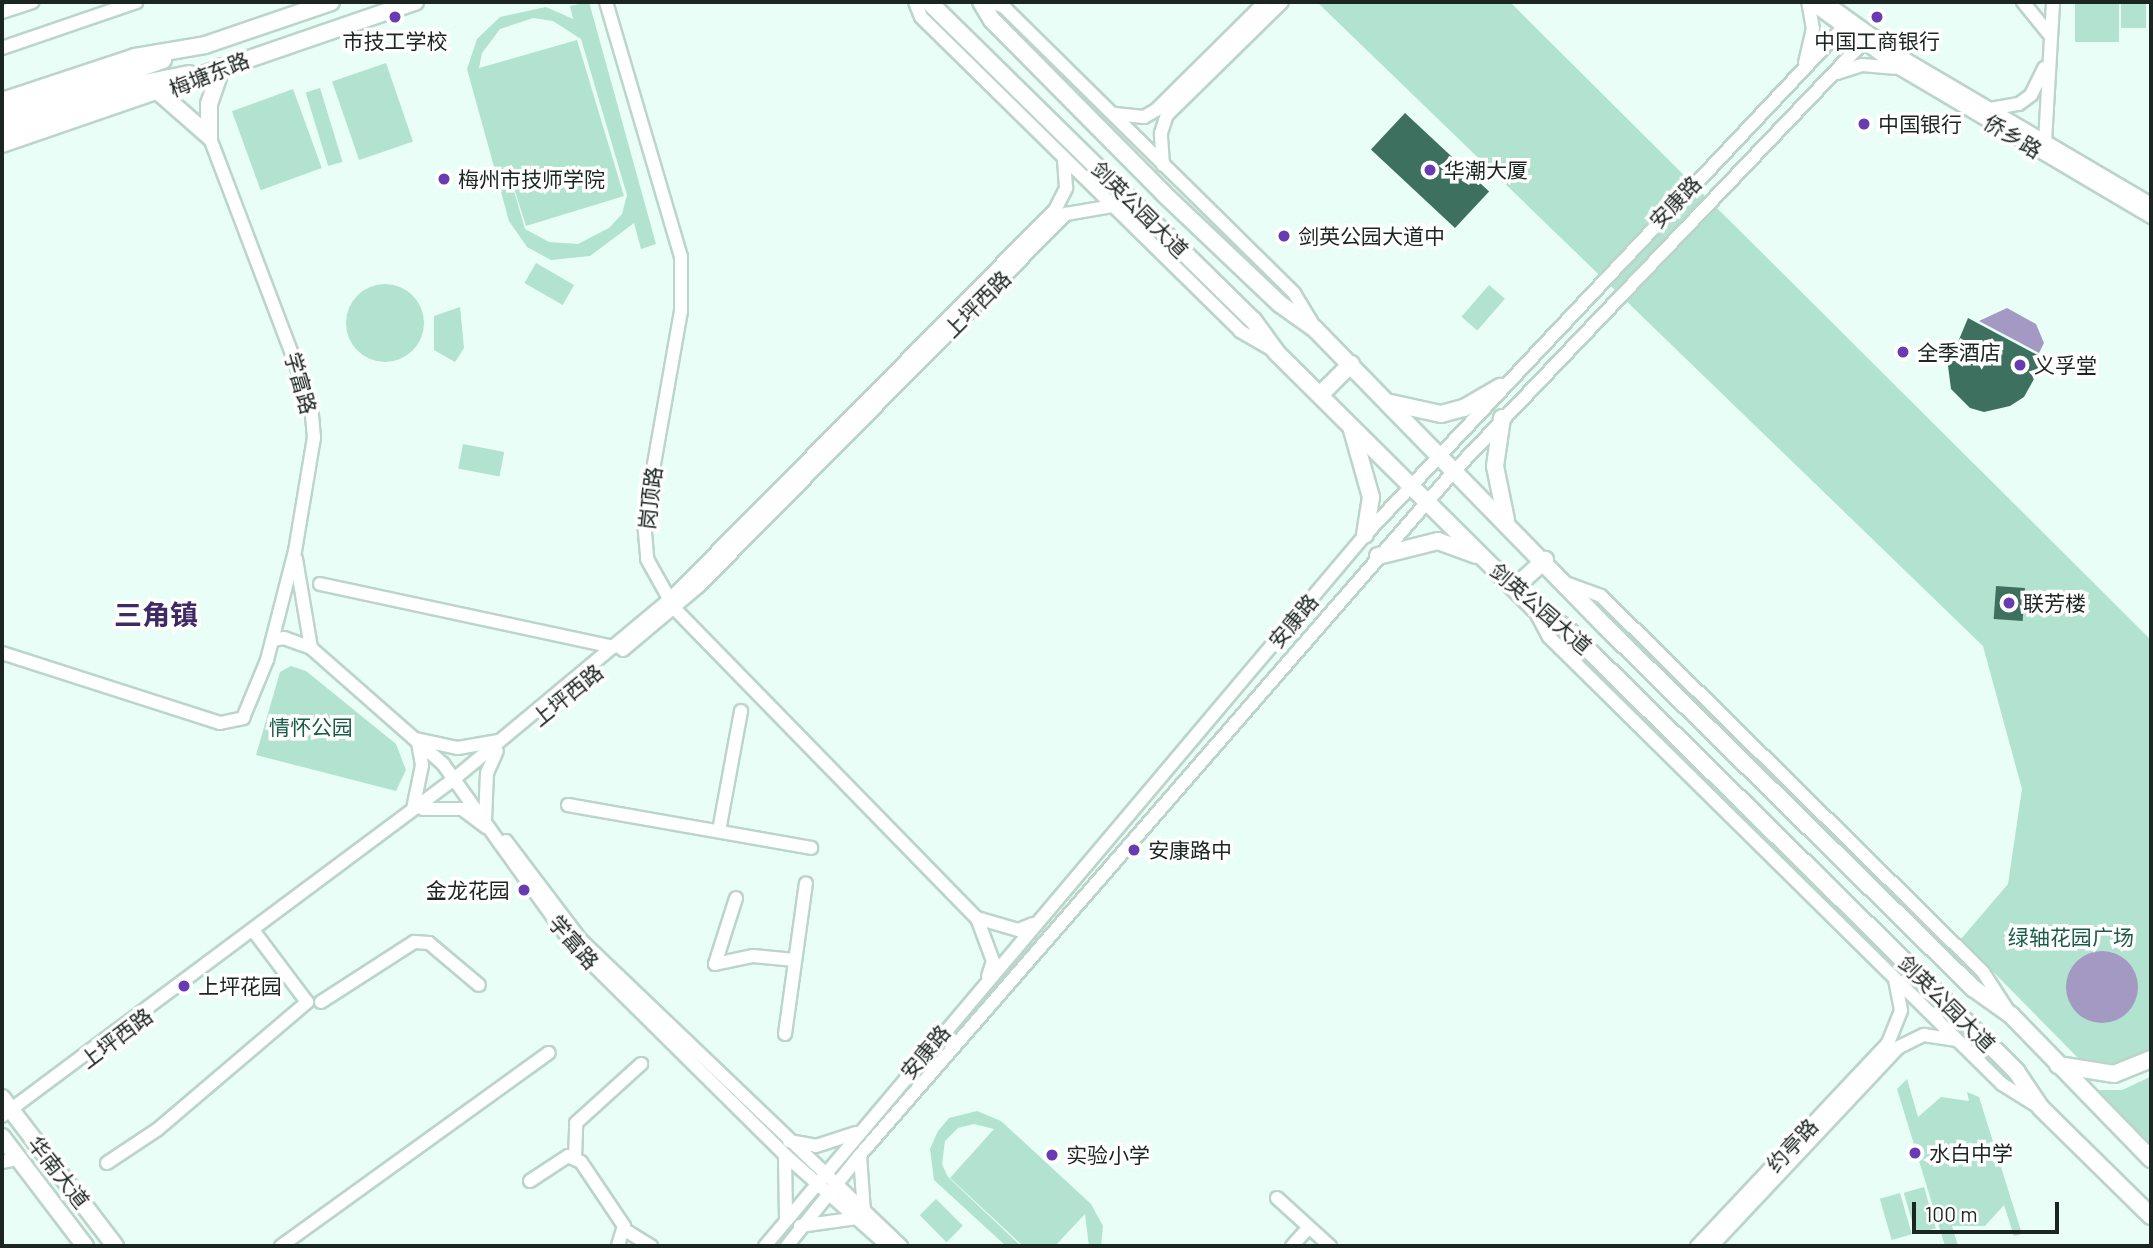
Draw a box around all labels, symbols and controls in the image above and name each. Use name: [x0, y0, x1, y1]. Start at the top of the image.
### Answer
marker: 市技工学校: [387, 9, 403, 25]
marker: 中国工商银行: [1869, 9, 1885, 25]
place label: 市技工学校: [343, 28, 447, 54]
place label: 中国工商银行: [1814, 28, 1940, 54]
street label: 梅塘东路: [165, 47, 253, 101]
street label: 侨乡路: [1980, 109, 2046, 163]
place label: 中国银行: [1878, 111, 1962, 137]
marker: 中国银行: [1856, 116, 1872, 132]
street label: 剑英公园大道: [1087, 156, 1193, 262]
place label: 华潮大厦: [1444, 157, 1528, 183]
marker: 华潮大厦: [1422, 162, 1438, 178]
place label: 梅州市技师学院: [458, 166, 605, 192]
marker: 梅州市技师学院: [436, 171, 452, 187]
street label: 安康路: [1644, 171, 1706, 233]
place label: 剑英公园大道中: [1298, 223, 1445, 249]
marker: 剑英公园大道中: [1276, 228, 1292, 244]
street label: 上坪西路: [938, 265, 1016, 343]
place label: 全季酒店: [1917, 339, 2001, 365]
marker: 全季酒店: [1895, 344, 1911, 360]
street label: 学富路: [280, 349, 322, 417]
place label: 义孚堂: [2034, 352, 2097, 378]
marker: 义孚堂: [2012, 357, 2028, 373]
street label: 岗顶路: [634, 465, 666, 531]
street label: 剑英公园大道: [1485, 557, 1597, 659]
street label: 安康路: [1263, 589, 1323, 653]
place label: 联芳楼: [2023, 590, 2086, 616]
marker: 联芳楼: [2001, 595, 2017, 611]
district label: 三角镇: [114, 597, 198, 631]
street label: 上坪西路: [526, 659, 608, 731]
park label: 情怀公园: [269, 714, 353, 740]
place label: 安康路中: [1148, 837, 1232, 863]
marker: 安康路中: [1126, 842, 1142, 858]
place label: 金龙花园: [426, 877, 510, 903]
marker: 金龙花园: [516, 882, 532, 898]
street label: 学富路: [544, 910, 604, 974]
park label: 绿轴花园广场: [2008, 924, 2134, 950]
street label: 剑英公园大道: [1894, 950, 2000, 1056]
place label: 上坪花园: [198, 973, 282, 999]
marker: 上坪花园: [176, 978, 192, 994]
street label: 上坪西路: [75, 1003, 157, 1073]
street label: 安康路: [895, 1020, 955, 1084]
street label: 约亭路: [1761, 1113, 1823, 1177]
street label: 华南大道: [23, 1131, 95, 1213]
place label: 水白中学: [1929, 1140, 2013, 1166]
place label: 实验小学: [1066, 1142, 1150, 1168]
marker: 水白中学: [1907, 1145, 1923, 1161]
marker: 实验小学: [1044, 1147, 1060, 1163]
scale bar: [1915, 1188, 2062, 1232]
text: 100 m: [1925, 1201, 1978, 1226]

